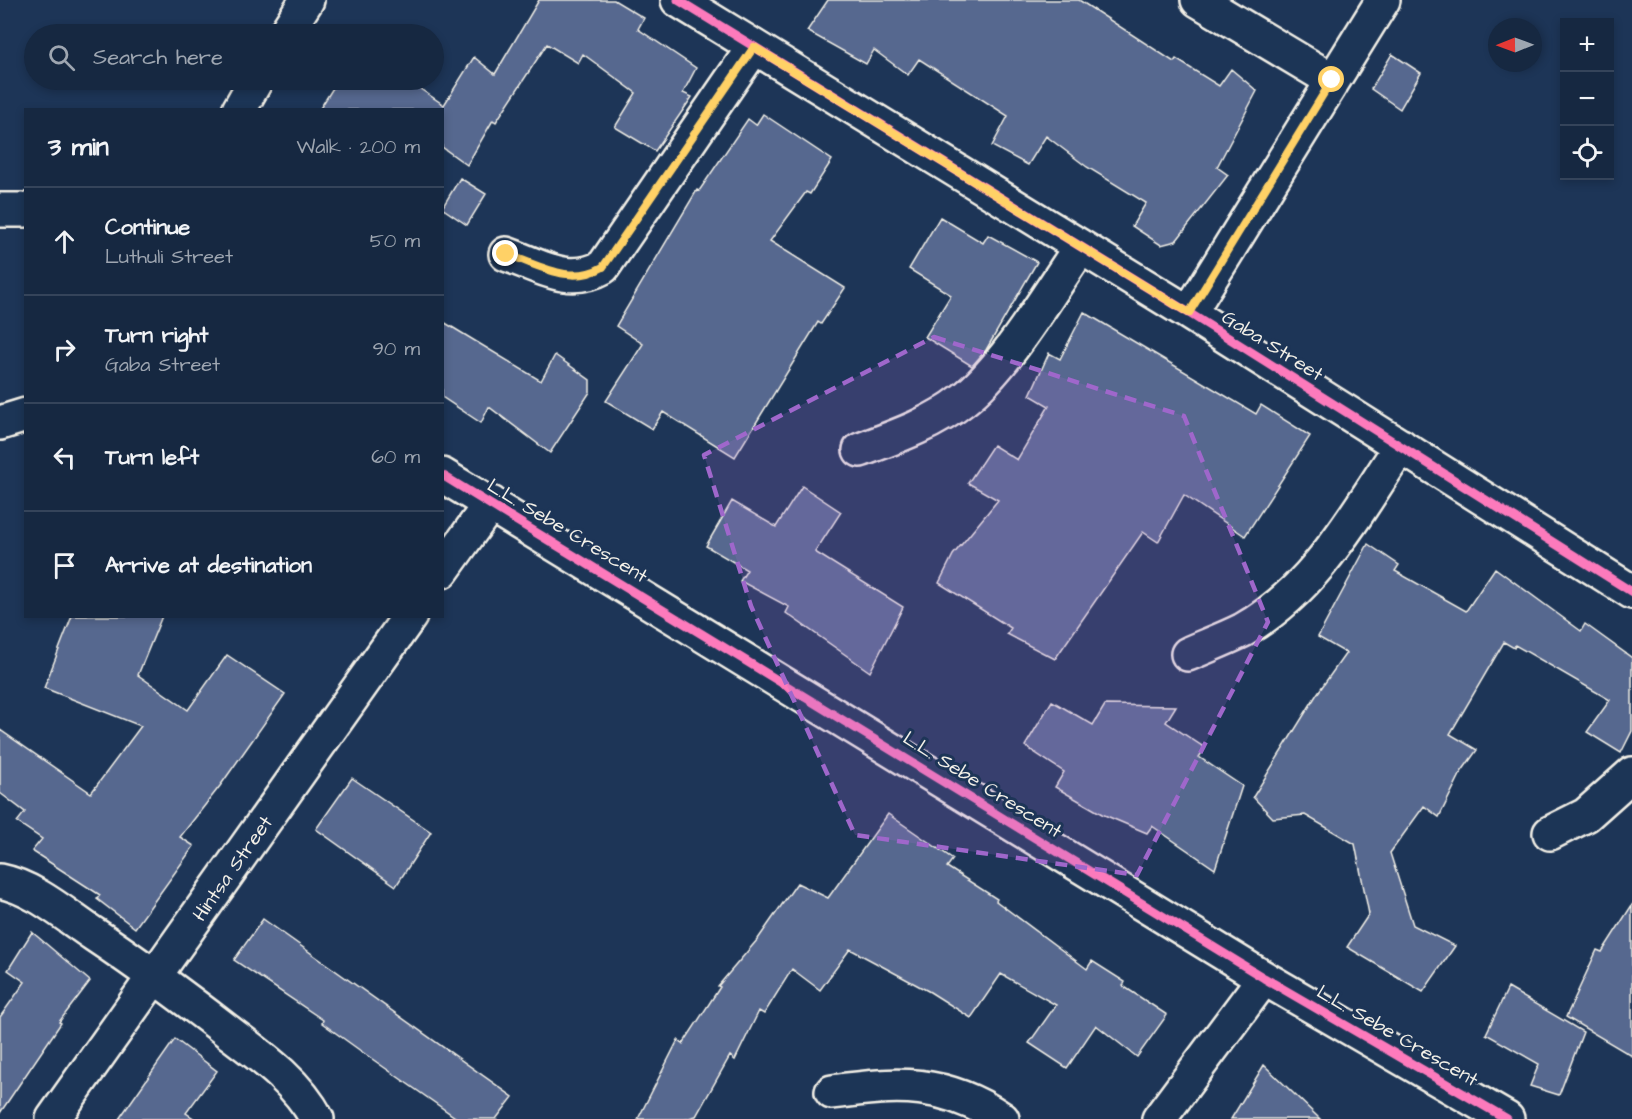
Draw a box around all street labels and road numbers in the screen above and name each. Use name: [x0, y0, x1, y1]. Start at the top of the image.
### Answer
street label: Gaba Street: [1216, 303, 1329, 388]
street label: L.L. Sebe Crescent: [482, 472, 653, 590]
street label: L.L. Sebe Crescent: [898, 725, 1067, 845]
street label: Hintsa Street: [186, 810, 280, 927]
street label: L.L. Sebe Crescent: [1311, 978, 1484, 1094]

